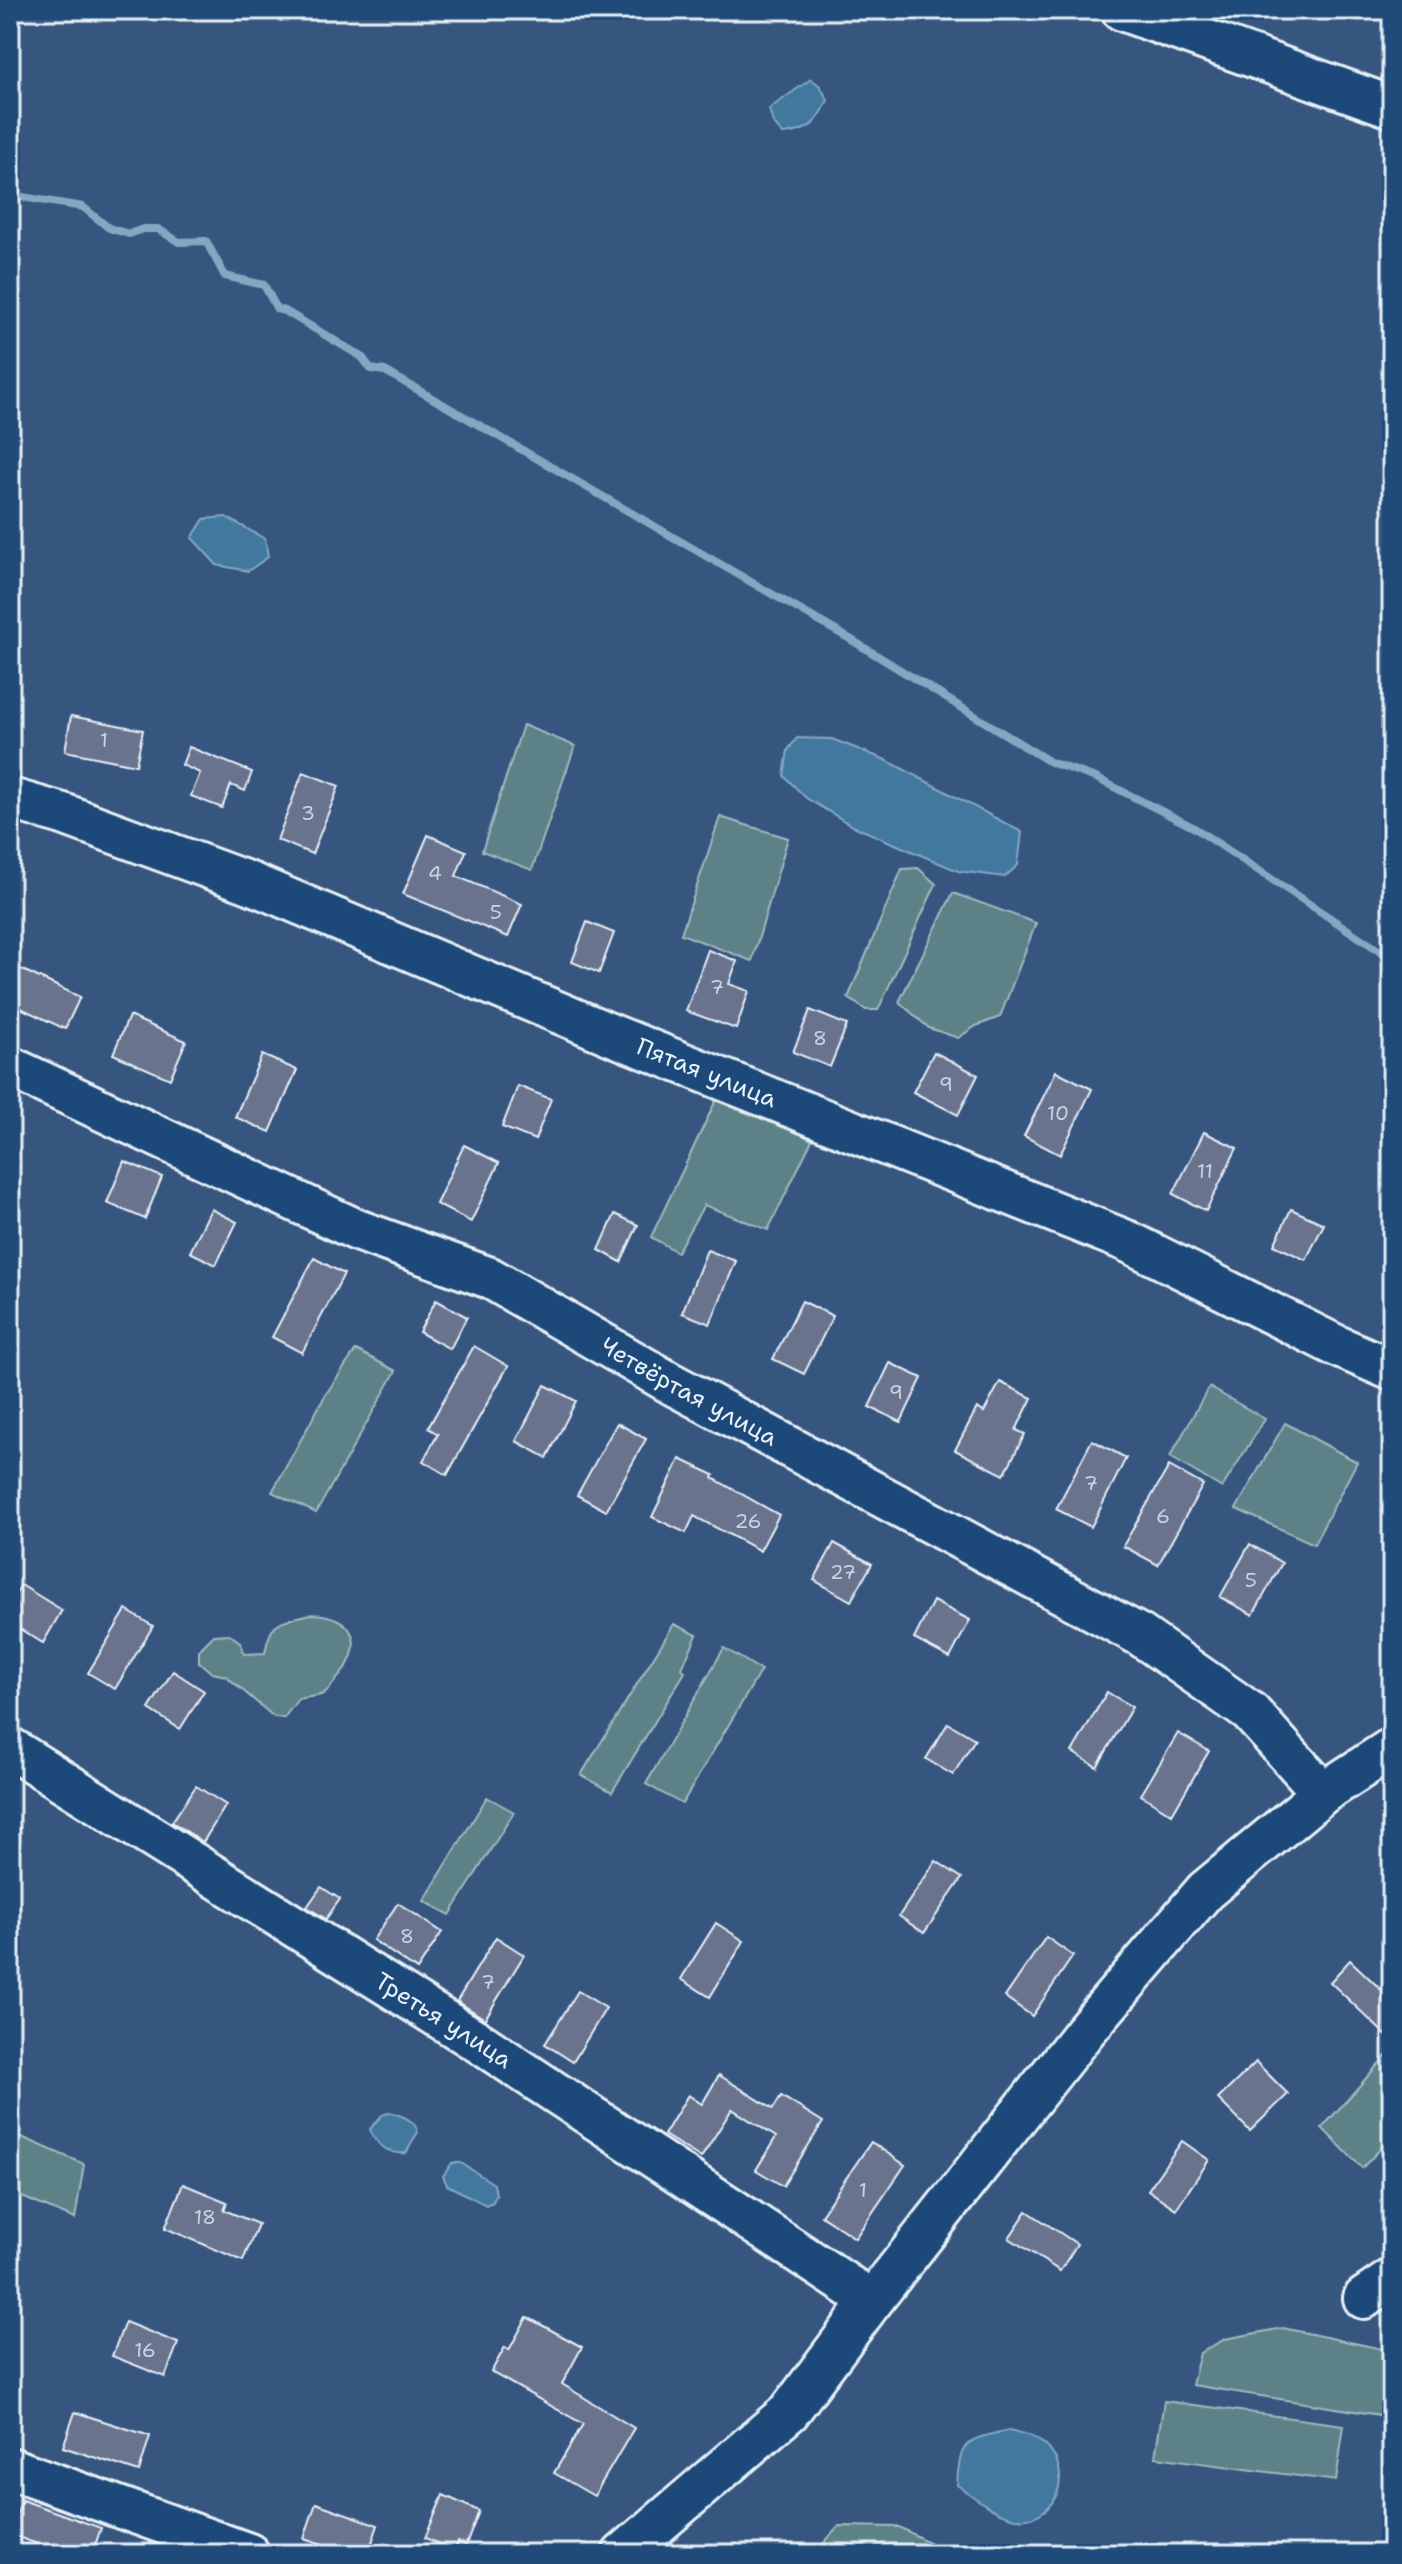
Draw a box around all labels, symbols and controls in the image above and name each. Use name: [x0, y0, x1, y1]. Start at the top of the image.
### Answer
house number: 1: [100, 727, 108, 753]
house number: 3: [301, 800, 315, 826]
house number: 4: [428, 860, 442, 886]
house number: 5: [490, 899, 502, 925]
house number: 7: [710, 974, 724, 1000]
house number: 8: [813, 1025, 827, 1051]
street label: Пятая улица: [632, 1030, 782, 1115]
house number: 9: [939, 1071, 953, 1097]
house number: 10: [1047, 1100, 1069, 1126]
house number: 11: [1197, 1158, 1213, 1184]
street label: Четвёртая улица: [594, 1330, 783, 1454]
house number: 9: [889, 1379, 903, 1405]
house number: 7: [1084, 1470, 1098, 1496]
house number: 6: [1156, 1503, 1170, 1529]
house number: 26: [734, 1508, 762, 1534]
house number: 27: [830, 1559, 856, 1585]
house number: 5: [1245, 1567, 1257, 1593]
house number: 8: [400, 1923, 414, 1949]
street label: Третья улица: [369, 1965, 519, 2076]
house number: 7: [481, 1969, 495, 1995]
house number: 1: [859, 2177, 867, 2203]
house number: 18: [194, 2204, 216, 2230]
house number: 16: [134, 2337, 156, 2363]

